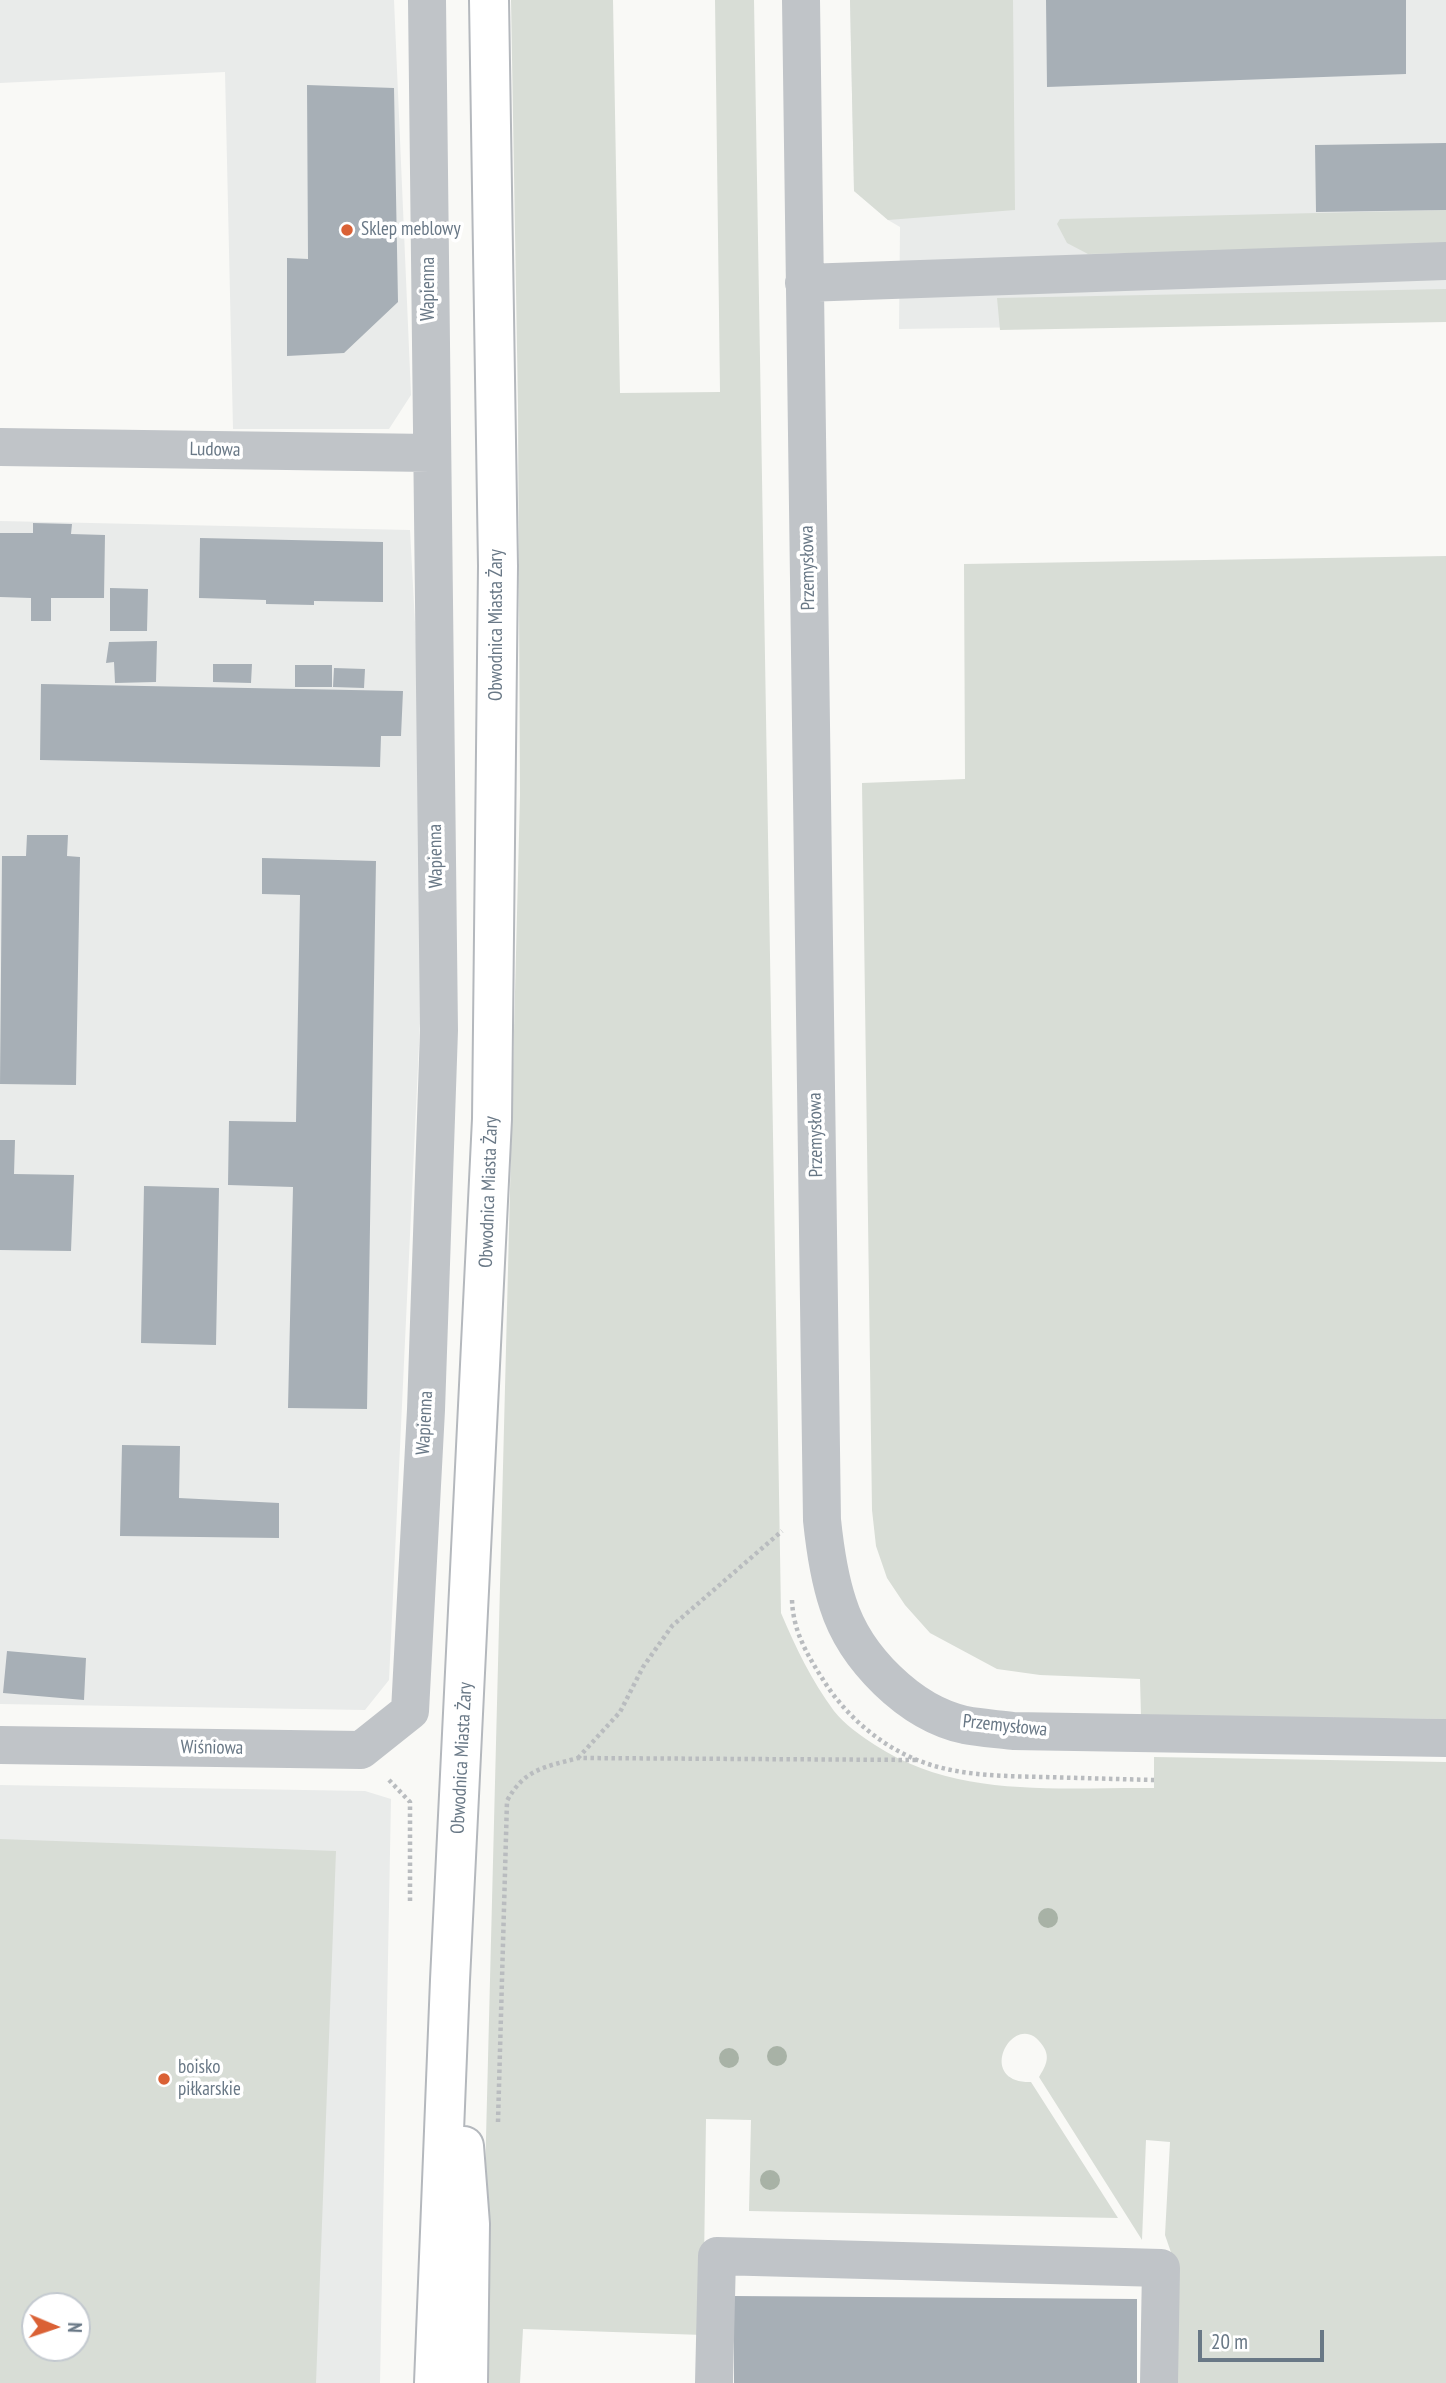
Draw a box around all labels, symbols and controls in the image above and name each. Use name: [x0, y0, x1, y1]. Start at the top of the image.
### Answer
place label: Sklep meblowy: [361, 219, 461, 241]
marker: Sklep meblowy: [339, 222, 355, 238]
street label: Wapienna: [418, 257, 440, 321]
street label: Ludowa: [189, 438, 241, 462]
street label: Przemysłowa: [796, 525, 820, 611]
street label: Obwodnica Miasta Żary: [486, 549, 508, 701]
street label: Wapienna: [424, 824, 448, 888]
street label: Przemysłowa: [804, 1092, 828, 1178]
street label: Obwodnica Miasta Żary: [475, 1116, 503, 1268]
street label: Wapienna: [412, 1390, 438, 1456]
street label: Obwodnica Miasta Żary: [447, 1682, 477, 1834]
street label: Przemysłowa: [962, 1710, 1048, 1742]
street label: Wiśniowa: [180, 1736, 244, 1760]
place label: boisko piłkarskie: [178, 2057, 241, 2101]
marker: boisko piłkarskie: [156, 2071, 172, 2087]
north arrow: [21, 2292, 91, 2362]
scale bar: [1201, 2316, 1327, 2360]
text: N: [63, 2322, 87, 2333]
text: 20 m: [1211, 2328, 1248, 2355]

